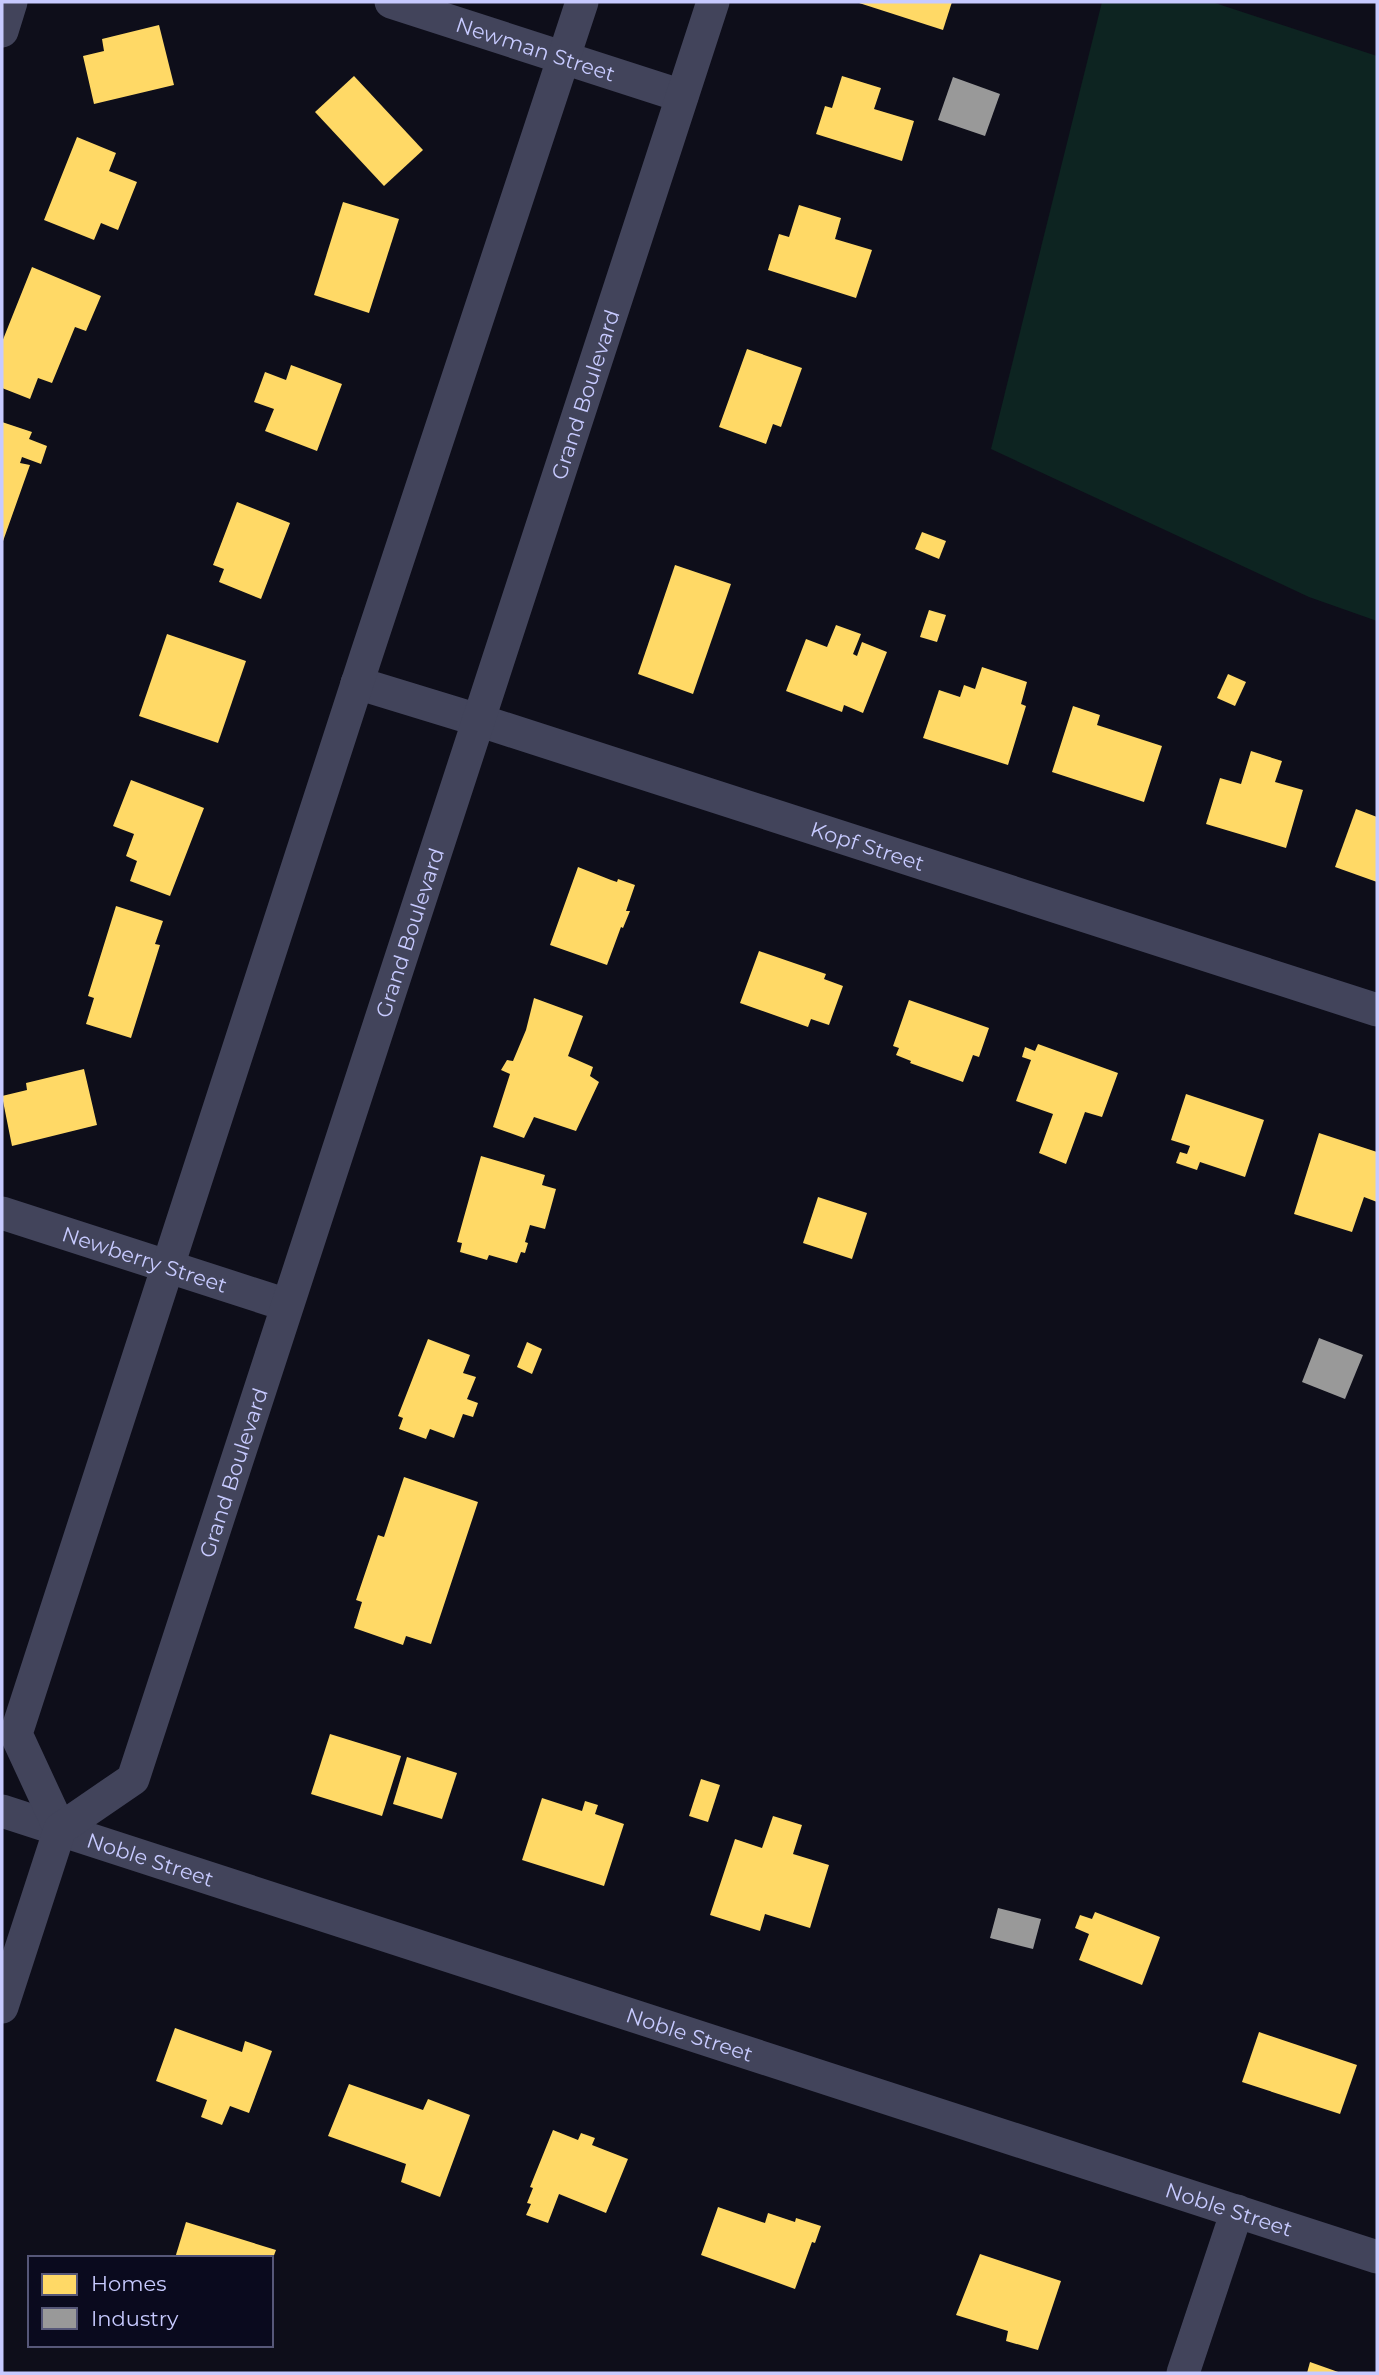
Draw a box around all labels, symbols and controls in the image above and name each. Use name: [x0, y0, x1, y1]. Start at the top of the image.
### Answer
street label: Newman Street: [453, 11, 618, 86]
street label: Grand Boulevard: [545, 306, 624, 483]
street label: Kopf Street: [808, 816, 928, 876]
street label: Grand Boulevard: [370, 845, 449, 1021]
street label: Newberry Street: [59, 1221, 230, 1297]
street label: Grand Boulevard: [194, 1384, 272, 1561]
street label: Noble Street: [84, 1827, 217, 1891]
street label: Noble Street: [623, 2002, 756, 2066]
street label: Noble Street: [1162, 2177, 1296, 2241]
legend: [28, 2256, 273, 2347]
text: Homes: [91, 2271, 166, 2296]
text: Industry: [91, 2306, 179, 2331]

